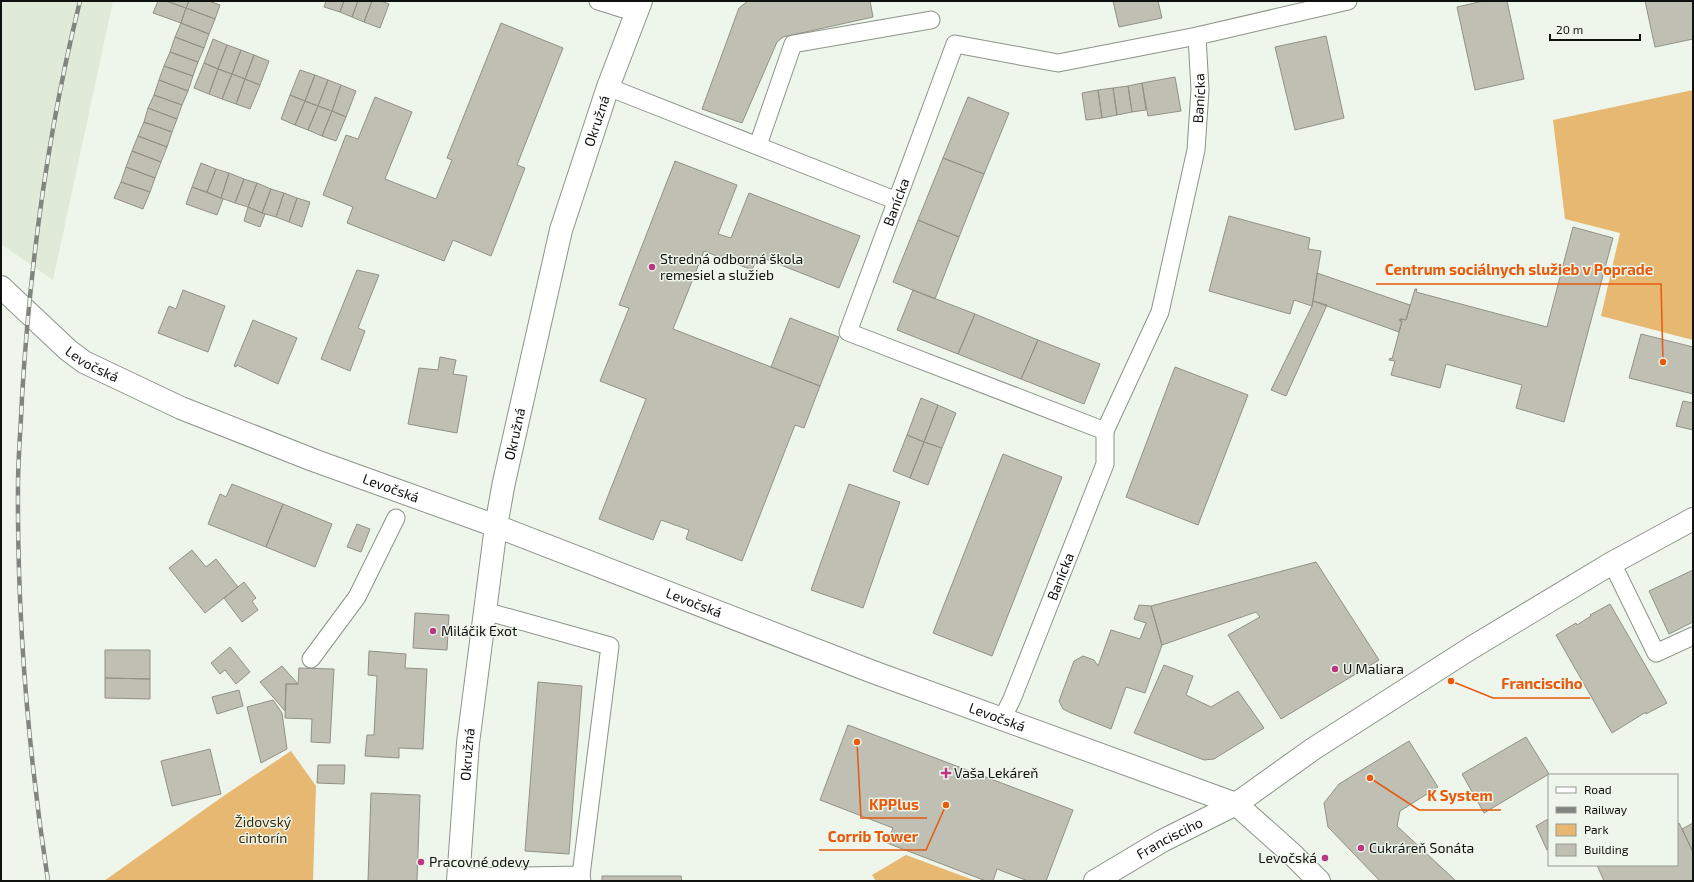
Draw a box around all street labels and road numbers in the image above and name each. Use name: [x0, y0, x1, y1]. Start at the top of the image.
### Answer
street label: Banícka: [1189, 73, 1208, 124]
street label: Okružná: [580, 93, 613, 149]
street label: Banícka: [879, 176, 912, 228]
street label: Levočská: [62, 342, 122, 385]
street label: Okružná: [500, 406, 528, 462]
street label: Levočská: [361, 470, 422, 506]
street label: Banícka: [1043, 550, 1077, 603]
street label: Levočská: [664, 584, 725, 621]
street label: Levočská: [967, 699, 1028, 735]
street label: Okružná: [456, 727, 478, 781]
street label: Francisciho: [1133, 813, 1205, 862]

